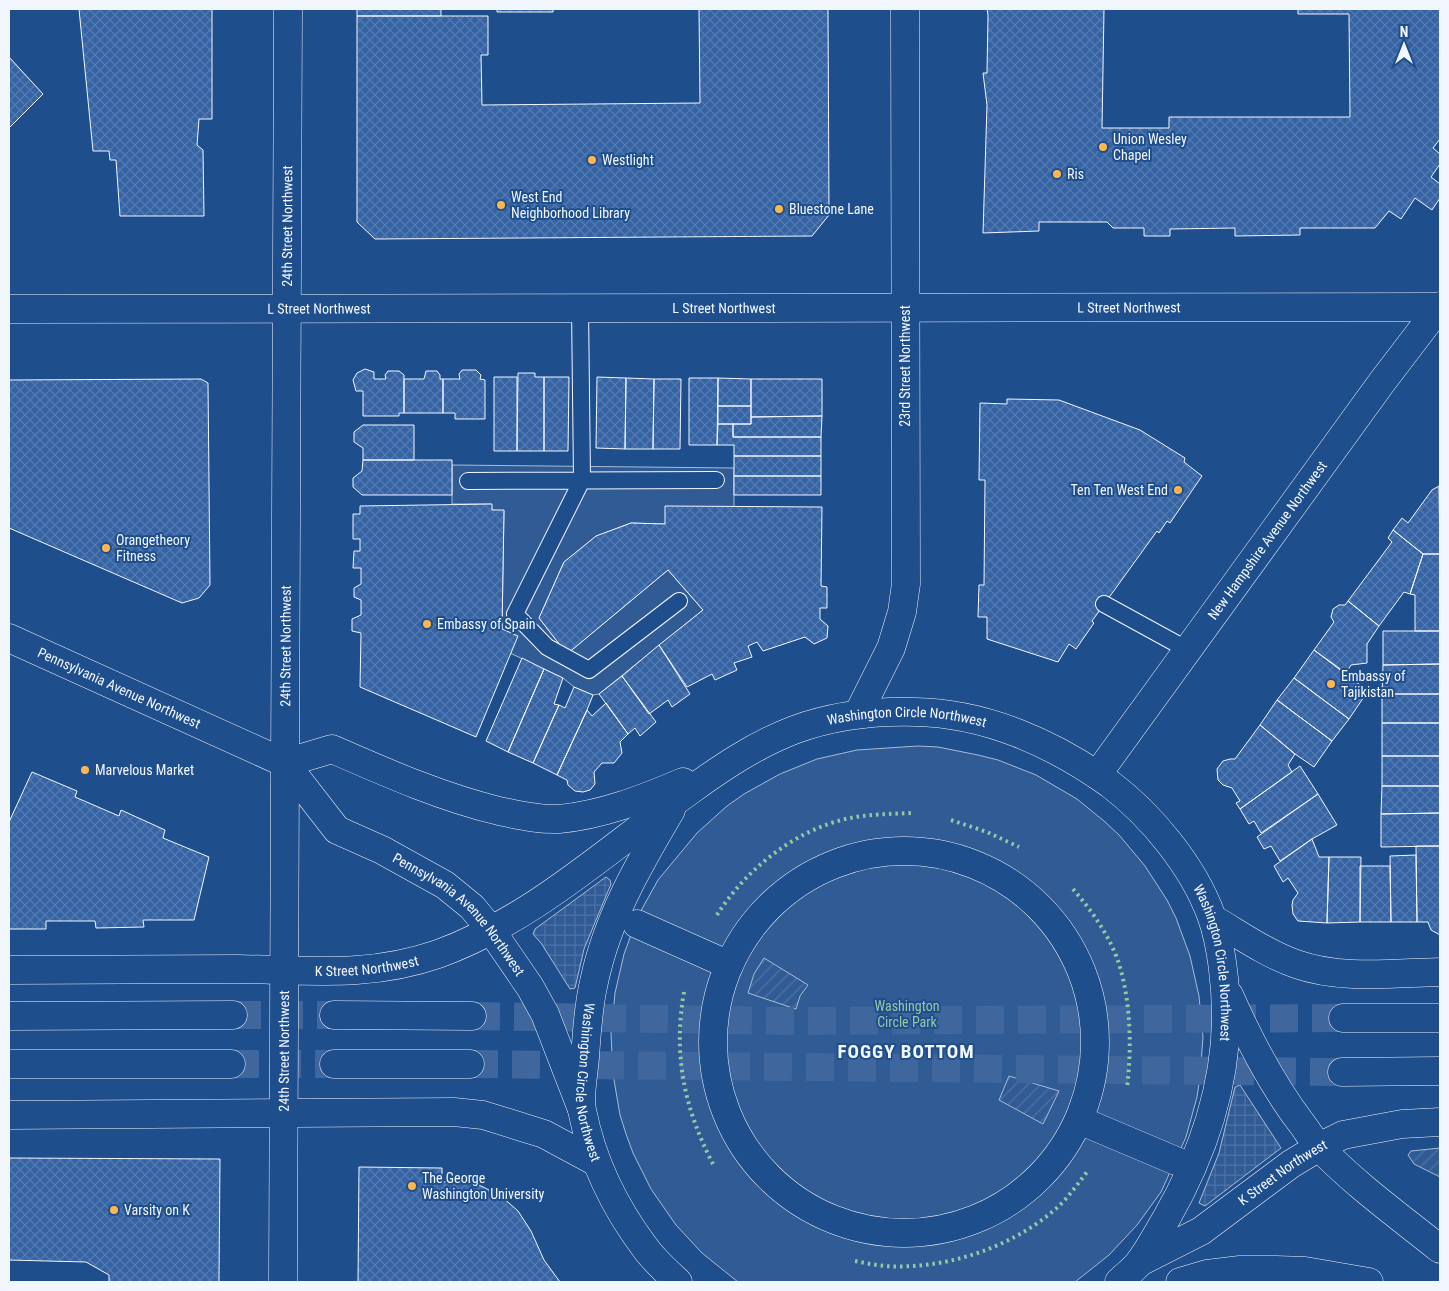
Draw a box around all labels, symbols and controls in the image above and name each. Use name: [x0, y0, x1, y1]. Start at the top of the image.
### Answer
north arrow: [1379, 20, 1429, 70]
text: N: [1400, 24, 1408, 40]
place label: Union Wesley Chapel: [1113, 131, 1187, 163]
marker: Union Wesley Chapel: [1097, 141, 1109, 153]
place label: Westlight: [602, 152, 654, 168]
marker: Westlight: [586, 154, 598, 166]
street label: 24th Street Northwest: [279, 165, 295, 287]
place label: Ris: [1067, 166, 1084, 182]
marker: Ris: [1051, 168, 1063, 180]
place label: West End Neighborhood Library: [511, 189, 630, 221]
marker: West End Neighborhood Library: [495, 199, 507, 211]
place label: Bluestone Lane: [789, 201, 874, 217]
marker: Bluestone Lane: [773, 203, 785, 215]
street label: L Street Northwest: [1077, 299, 1181, 316]
street label: L Street Northwest: [267, 300, 371, 317]
street label: L Street Northwest: [672, 300, 776, 316]
street label: 23rd Street Northwest: [897, 305, 913, 427]
street label: New Hampshire Avenue Northwest: [1204, 458, 1330, 623]
place label: Ten Ten West End: [1070, 482, 1168, 498]
marker: Ten Ten West End: [1172, 484, 1184, 496]
place label: Orangetheory Fitness: [116, 532, 190, 564]
marker: Orangetheory Fitness: [100, 542, 112, 554]
street label: 24th Street Northwest: [277, 585, 294, 707]
place label: Embassy of Spain: [437, 616, 535, 632]
marker: Embassy of Spain: [421, 618, 433, 630]
street label: Pennsylvania Avenue Northwest: [35, 644, 203, 732]
place label: Embassy of Tajikistan: [1341, 668, 1406, 700]
marker: Embassy of Tajikistan: [1325, 678, 1337, 690]
street label: Washington Circle Northwest: [826, 704, 988, 730]
place label: Marvelous Market: [95, 762, 194, 778]
marker: Marvelous Market: [79, 764, 91, 776]
street label: Pennsylvania Avenue Northwest: [390, 850, 528, 979]
street label: Washington Circle Northwest: [1190, 882, 1234, 1042]
street label: K Street Northwest: [315, 952, 420, 979]
street label: 24th Street Northwest: [276, 990, 292, 1112]
park label: Washington Circle Park: [874, 998, 940, 1030]
street label: Washington Circle Northwest: [573, 1002, 604, 1164]
district label: FOGGY BOTTOM: [837, 1040, 975, 1063]
street label: K Street Northwest: [1235, 1136, 1330, 1209]
place label: The George Washington University: [422, 1170, 545, 1202]
marker: The George Washington University: [406, 1180, 418, 1192]
place label: Varsity on K: [124, 1202, 190, 1218]
marker: Varsity on K: [108, 1204, 120, 1216]

